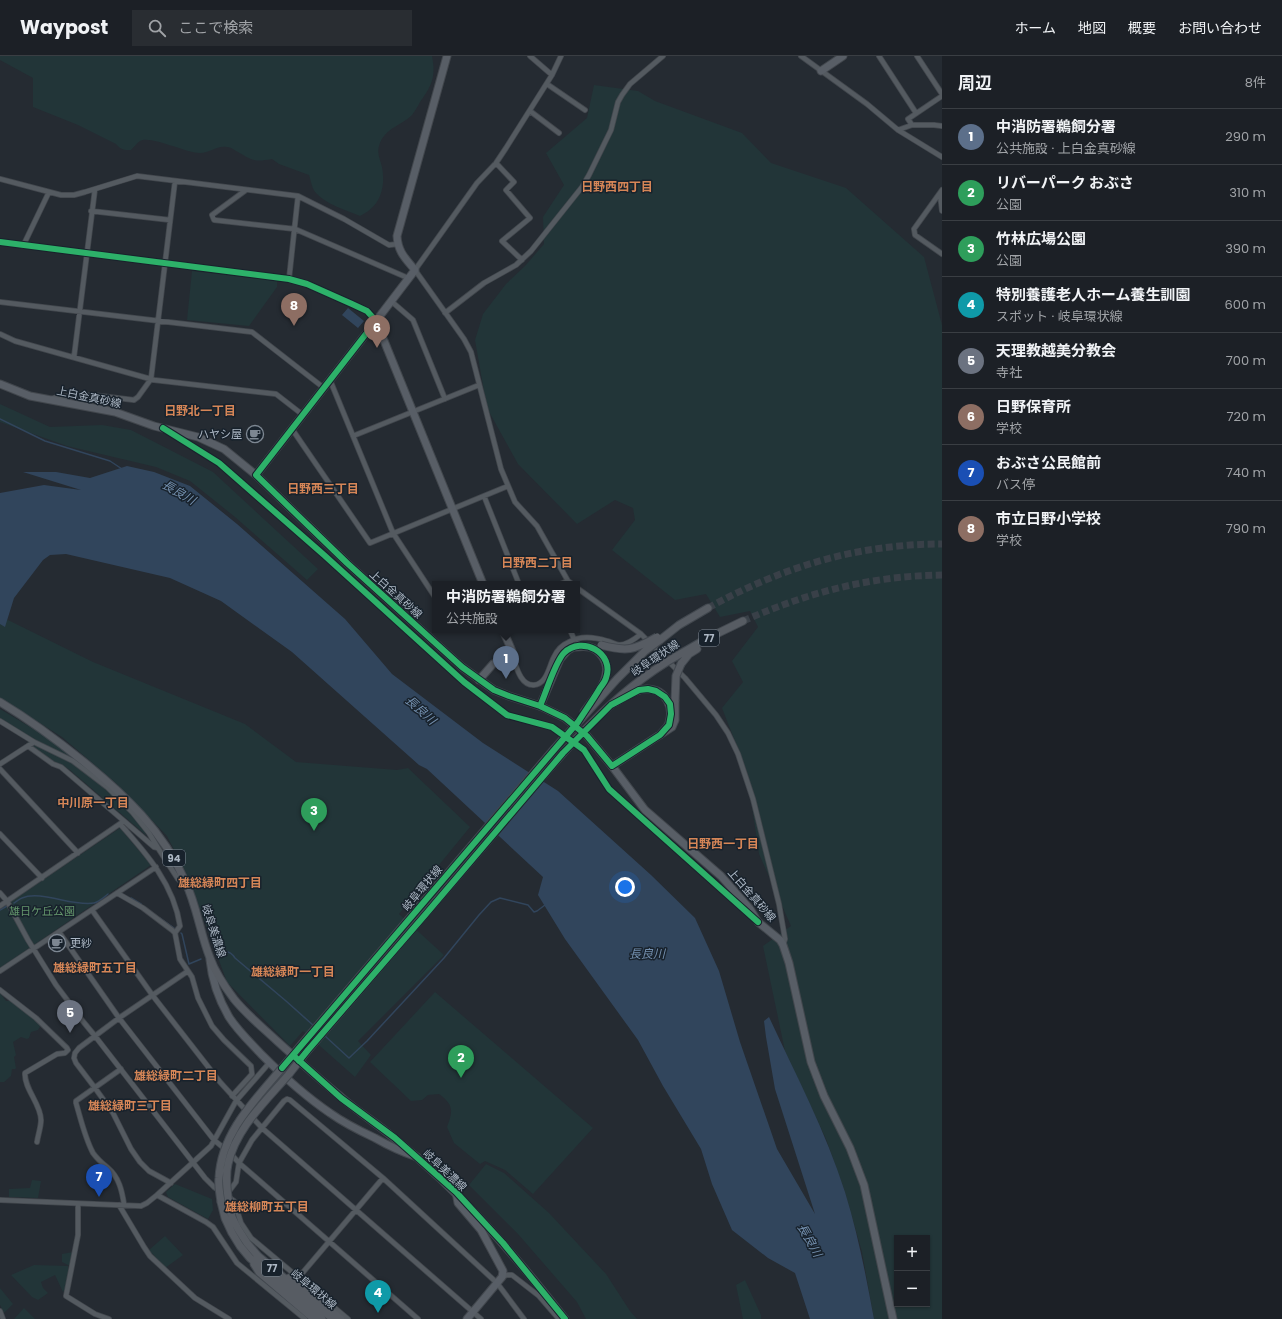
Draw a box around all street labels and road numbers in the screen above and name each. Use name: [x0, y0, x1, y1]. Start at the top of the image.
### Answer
street label: 上白金真砂線: [55, 382, 123, 412]
street label: 上白金真砂線: [366, 566, 426, 622]
road number: 77: [699, 630, 719, 646]
street label: 岐阜環状線: [628, 636, 682, 680]
road number: 94: [163, 850, 185, 866]
street label: 岐阜環状線: [398, 862, 446, 914]
street label: 上白金真砂線: [724, 865, 780, 925]
street label: 岐阜美濃線: [198, 902, 230, 960]
street label: 岐阜美濃線: [419, 1145, 471, 1195]
road number: 77: [262, 1260, 282, 1276]
street label: 岐阜環状線: [288, 1265, 340, 1313]

